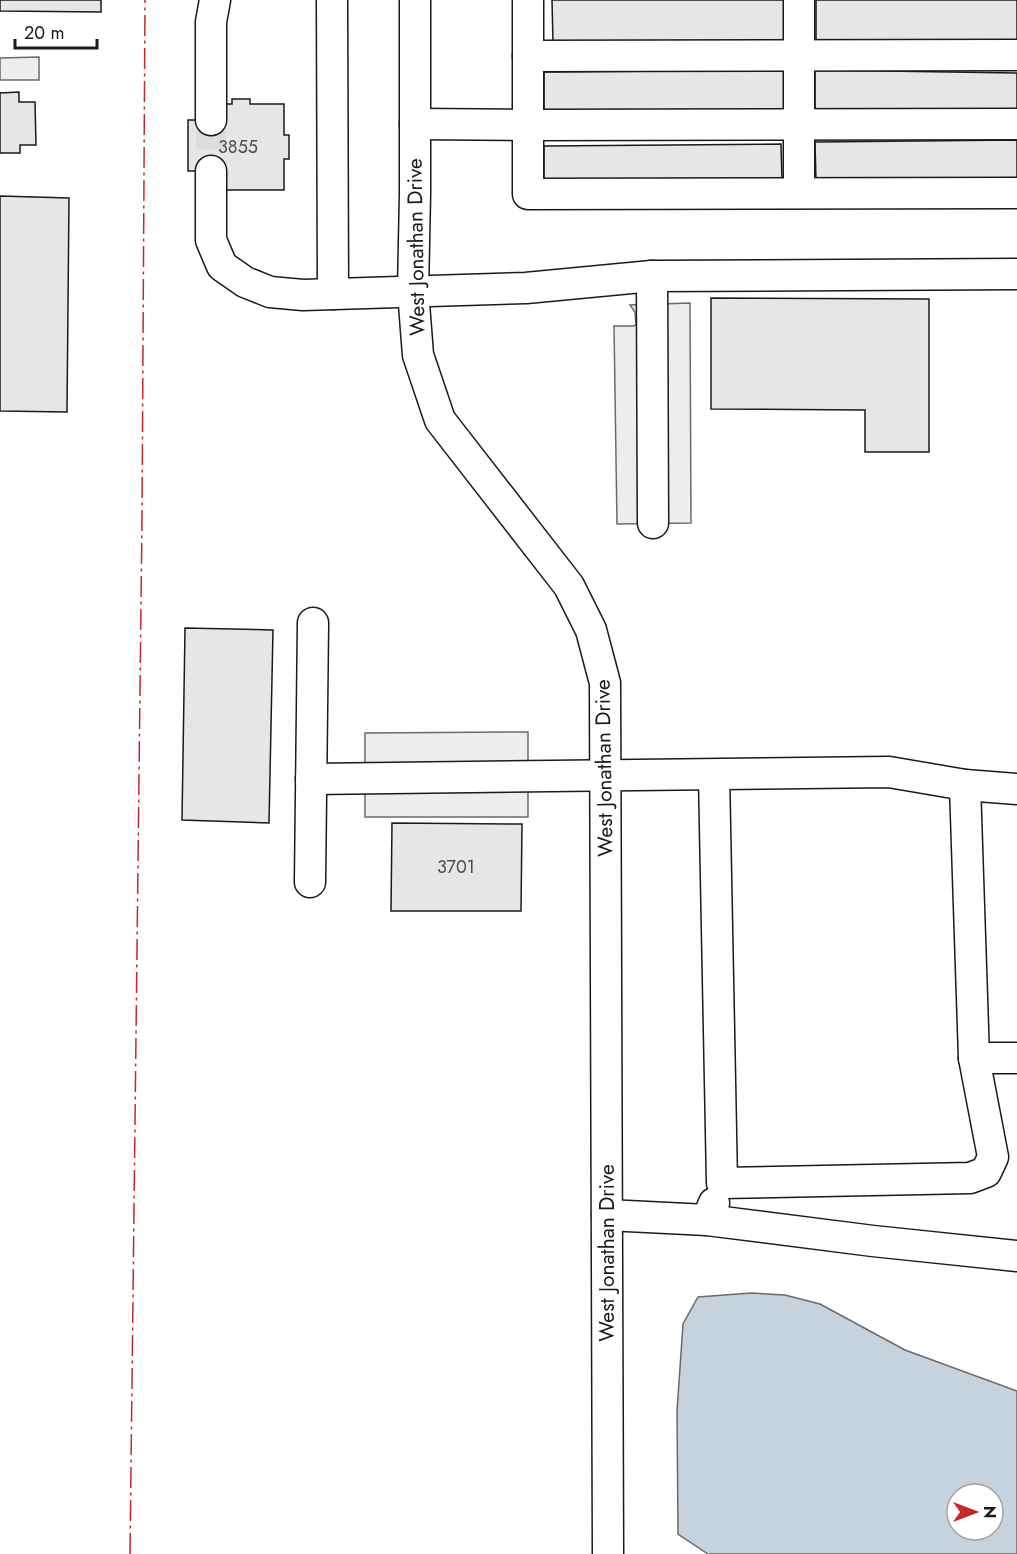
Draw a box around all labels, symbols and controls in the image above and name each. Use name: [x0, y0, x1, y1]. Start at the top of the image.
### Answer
scale bar: [15, 12, 98, 50]
text: 20 m: [24, 20, 64, 46]
house number: 3855: [218, 134, 258, 160]
street label: West Jonathan Drive: [399, 158, 433, 336]
street label: West Jonathan Drive: [587, 679, 621, 857]
house number: 3701: [437, 854, 475, 880]
street label: West Jonathan Drive: [592, 1164, 622, 1342]
north arrow: [945, 1482, 1005, 1542]
text: N: [978, 1506, 1001, 1518]

